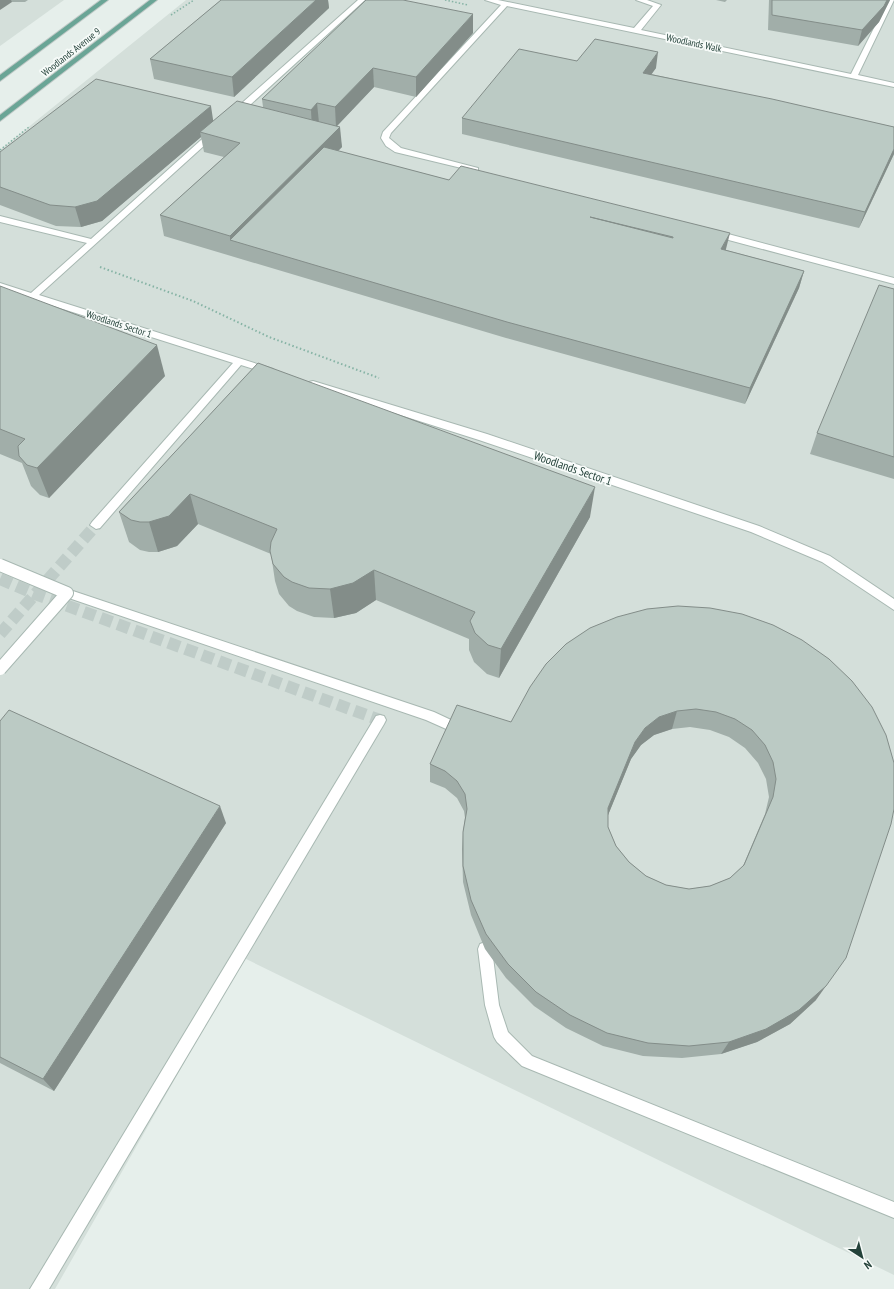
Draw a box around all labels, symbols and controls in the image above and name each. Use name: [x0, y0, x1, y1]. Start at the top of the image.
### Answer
street label: Woodlands Avenue 9: [39, 25, 103, 79]
street label: Woodlands Walk: [665, 31, 723, 55]
street label: Woodlands Sector 1: [85, 307, 153, 341]
street label: Woodlands Sector 1: [532, 448, 614, 488]
north arrow: [842, 1237, 882, 1277]
text: N: [861, 1258, 874, 1273]

